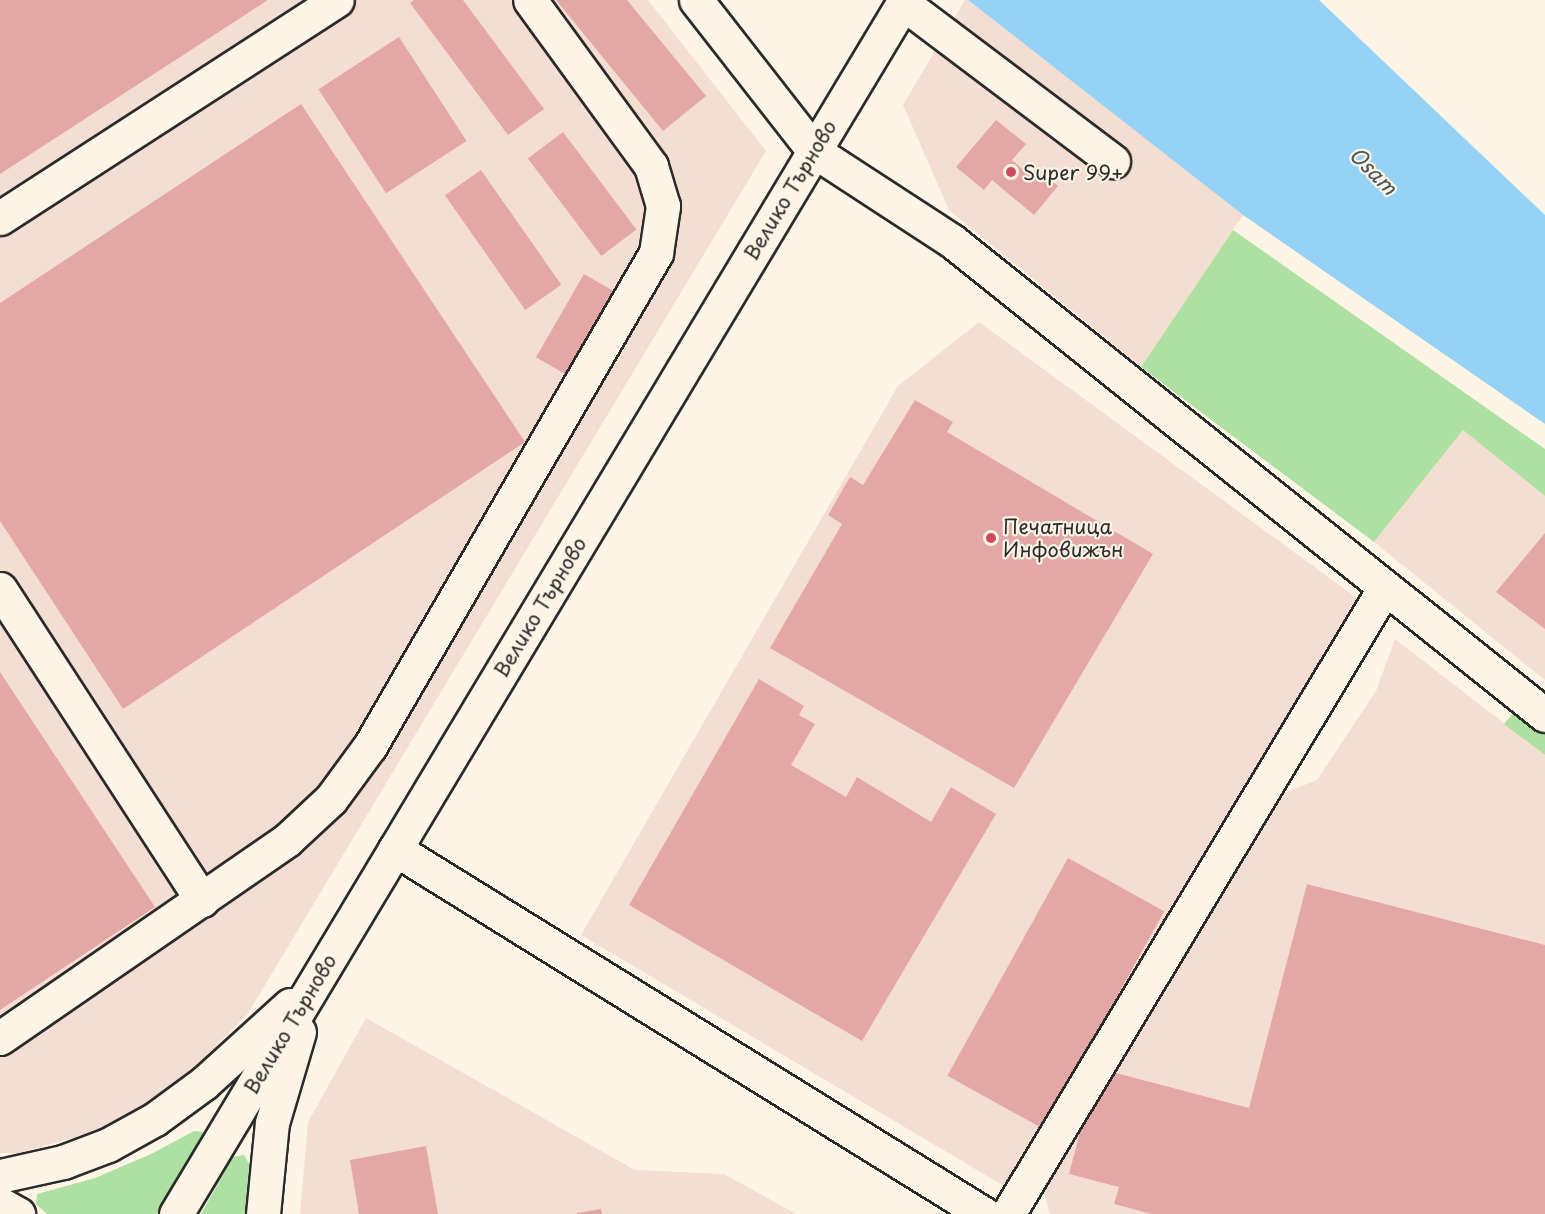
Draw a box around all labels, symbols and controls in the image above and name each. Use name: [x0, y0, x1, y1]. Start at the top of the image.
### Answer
street label: Велико Търново: [739, 116, 841, 264]
water label: Osam: [1345, 141, 1403, 199]
place label: Super 99+: [1023, 160, 1123, 184]
marker: Super 99+: [1004, 165, 1018, 179]
place label: Печатница Инфовижън: [1003, 514, 1123, 561]
marker: Печатница Инфовижън: [984, 531, 998, 545]
street label: Велико Търново: [489, 533, 591, 681]
street label: Велико Търново: [239, 950, 341, 1098]

